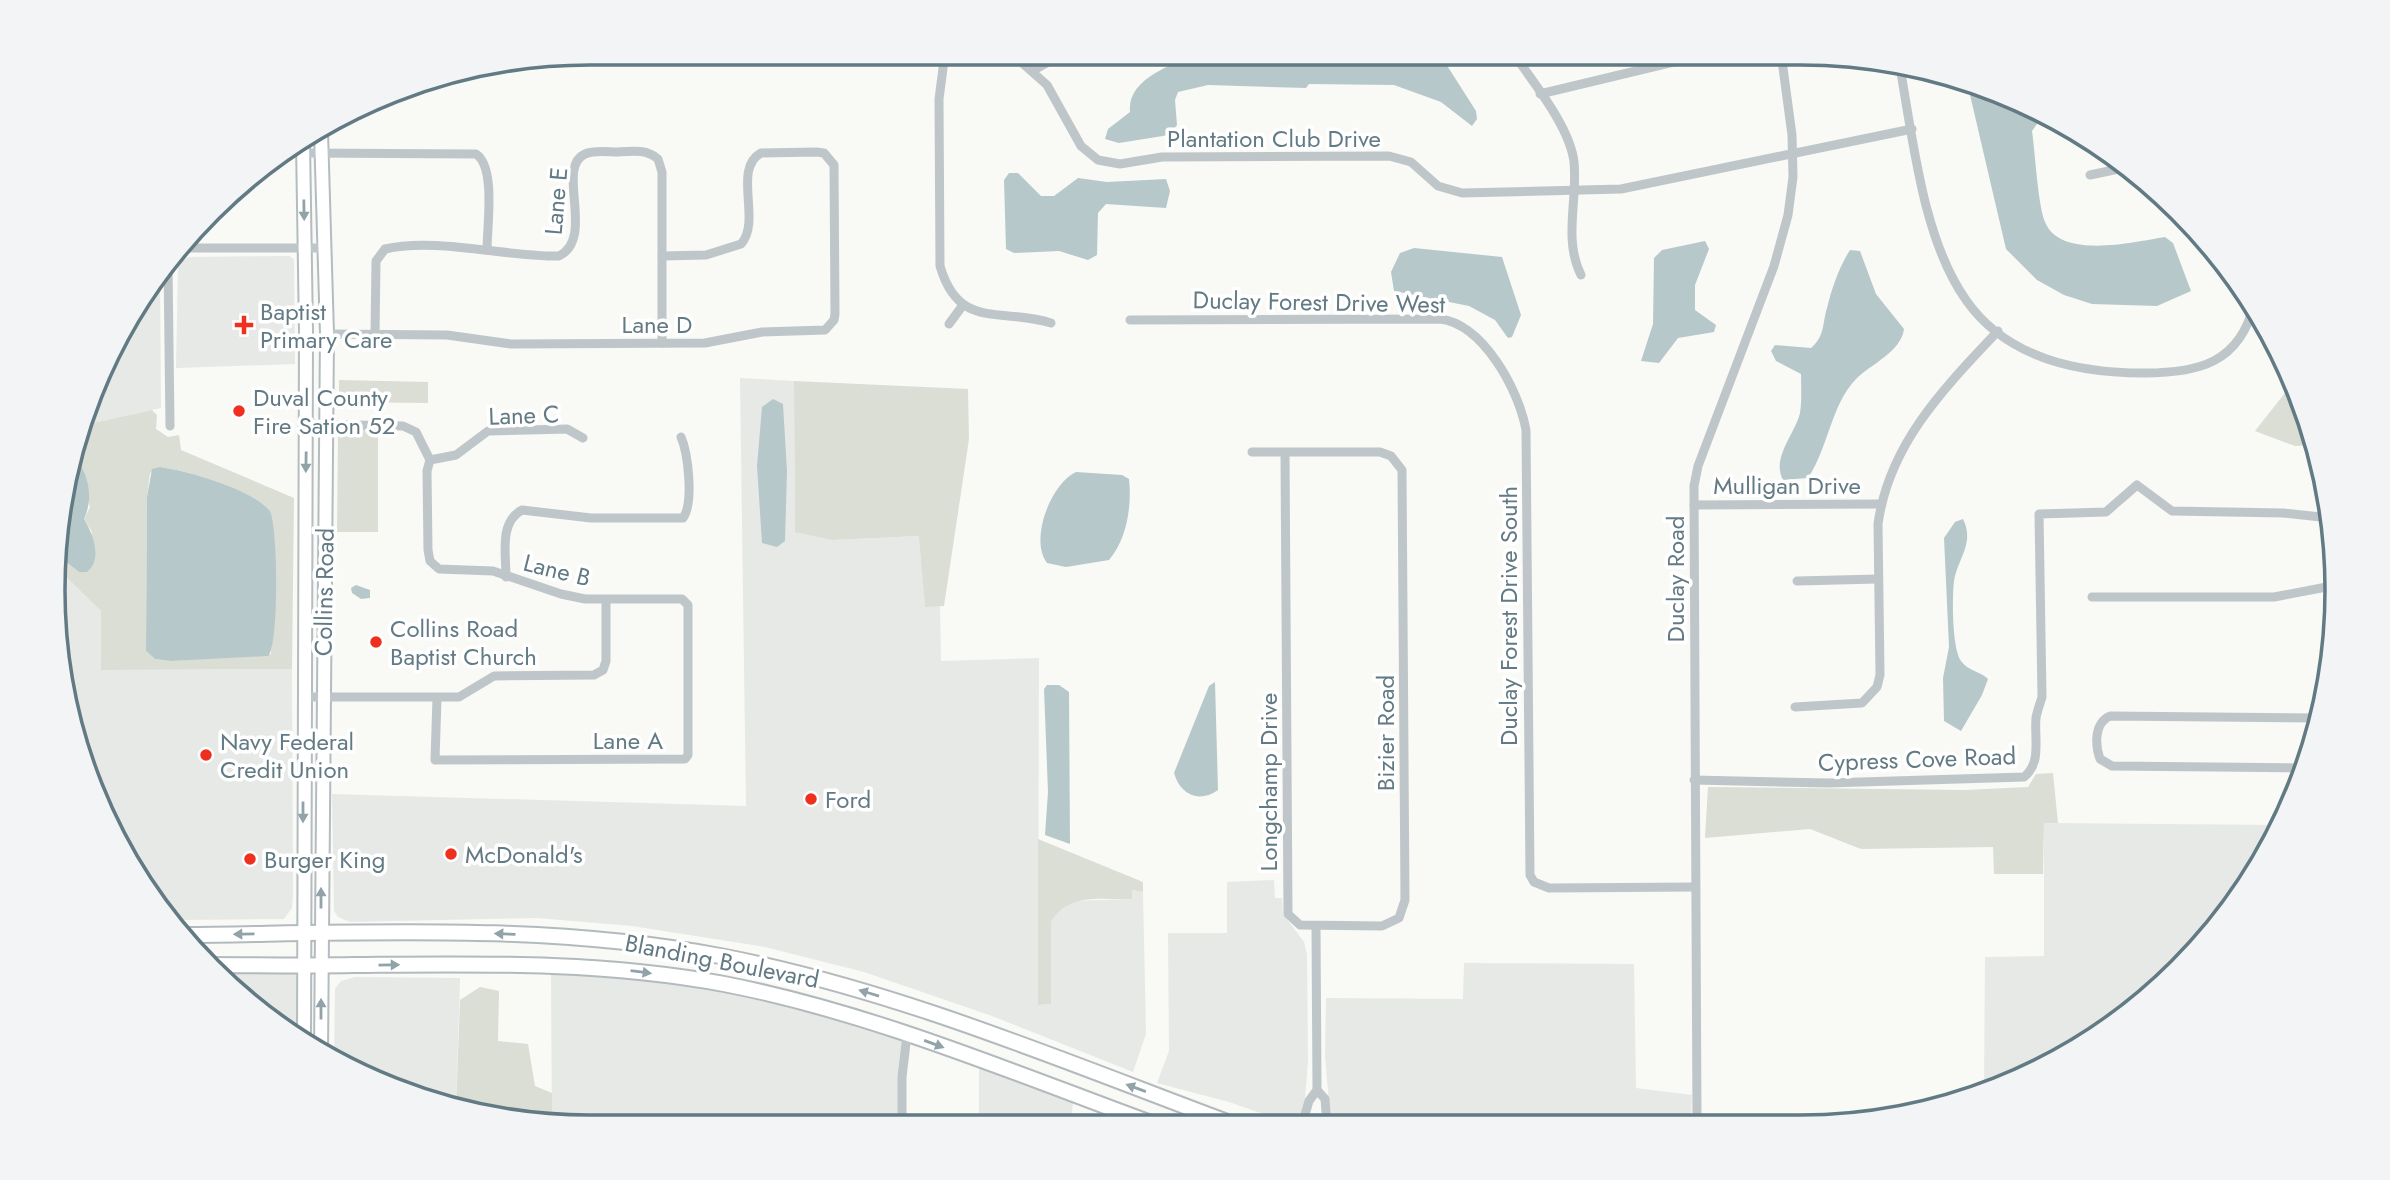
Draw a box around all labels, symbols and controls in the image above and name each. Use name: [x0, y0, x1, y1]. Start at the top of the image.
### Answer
street label: Plantation Club Drive: [1167, 121, 1381, 156]
street label: Lane E: [536, 166, 576, 236]
one-way arrow: [299, 200, 310, 222]
street label: Duclay Forest Drive West: [1192, 282, 1446, 322]
place label: Baptist Primary Care: [260, 294, 392, 357]
street label: Lane D: [622, 307, 692, 342]
marker: Baptist Primary Care: [234, 315, 254, 335]
place label: Duval County Fire Sation 52: [253, 380, 395, 443]
street label: Lane C: [488, 396, 560, 434]
marker: Duval County Fire Sation 52: [231, 403, 247, 419]
one-way arrow: [300, 452, 311, 474]
street label: Mulligan Drive: [1713, 468, 1861, 503]
street label: Duclay Forest Drive South: [1491, 486, 1526, 746]
street label: Duclay Road: [1658, 516, 1693, 642]
street label: Collins Road: [305, 528, 343, 656]
street label: Lane B: [520, 545, 594, 595]
place label: Collins Road Baptist Church: [390, 611, 537, 674]
marker: Collins Road Baptist Church: [368, 634, 384, 650]
street label: Bizier Road: [1368, 675, 1403, 791]
street label: Longchamp Drive: [1251, 693, 1286, 871]
street label: Lane A: [593, 723, 663, 758]
place label: Navy Federal Credit Union: [220, 724, 354, 787]
street label: Cypress Cove Road: [1817, 738, 2017, 780]
marker: Navy Federal Credit Union: [198, 747, 214, 763]
place label: Ford: [825, 782, 871, 817]
marker: Ford: [803, 791, 819, 807]
one-way arrow: [297, 802, 309, 824]
place label: McDonald's: [465, 837, 583, 872]
place label: Burger King: [264, 842, 385, 877]
marker: McDonald's: [443, 846, 459, 862]
marker: Burger King: [242, 851, 258, 867]
one-way arrow: [315, 886, 327, 908]
street label: Blanding Boulevard: [622, 925, 822, 997]
one-way arrow: [233, 928, 255, 940]
one-way arrow: [494, 929, 516, 940]
one-way arrow: [378, 959, 400, 971]
one-way arrow: [630, 967, 652, 978]
one-way arrow: [858, 987, 879, 997]
one-way arrow: [315, 998, 327, 1020]
one-way arrow: [924, 1039, 945, 1050]
one-way arrow: [1126, 1082, 1147, 1093]

